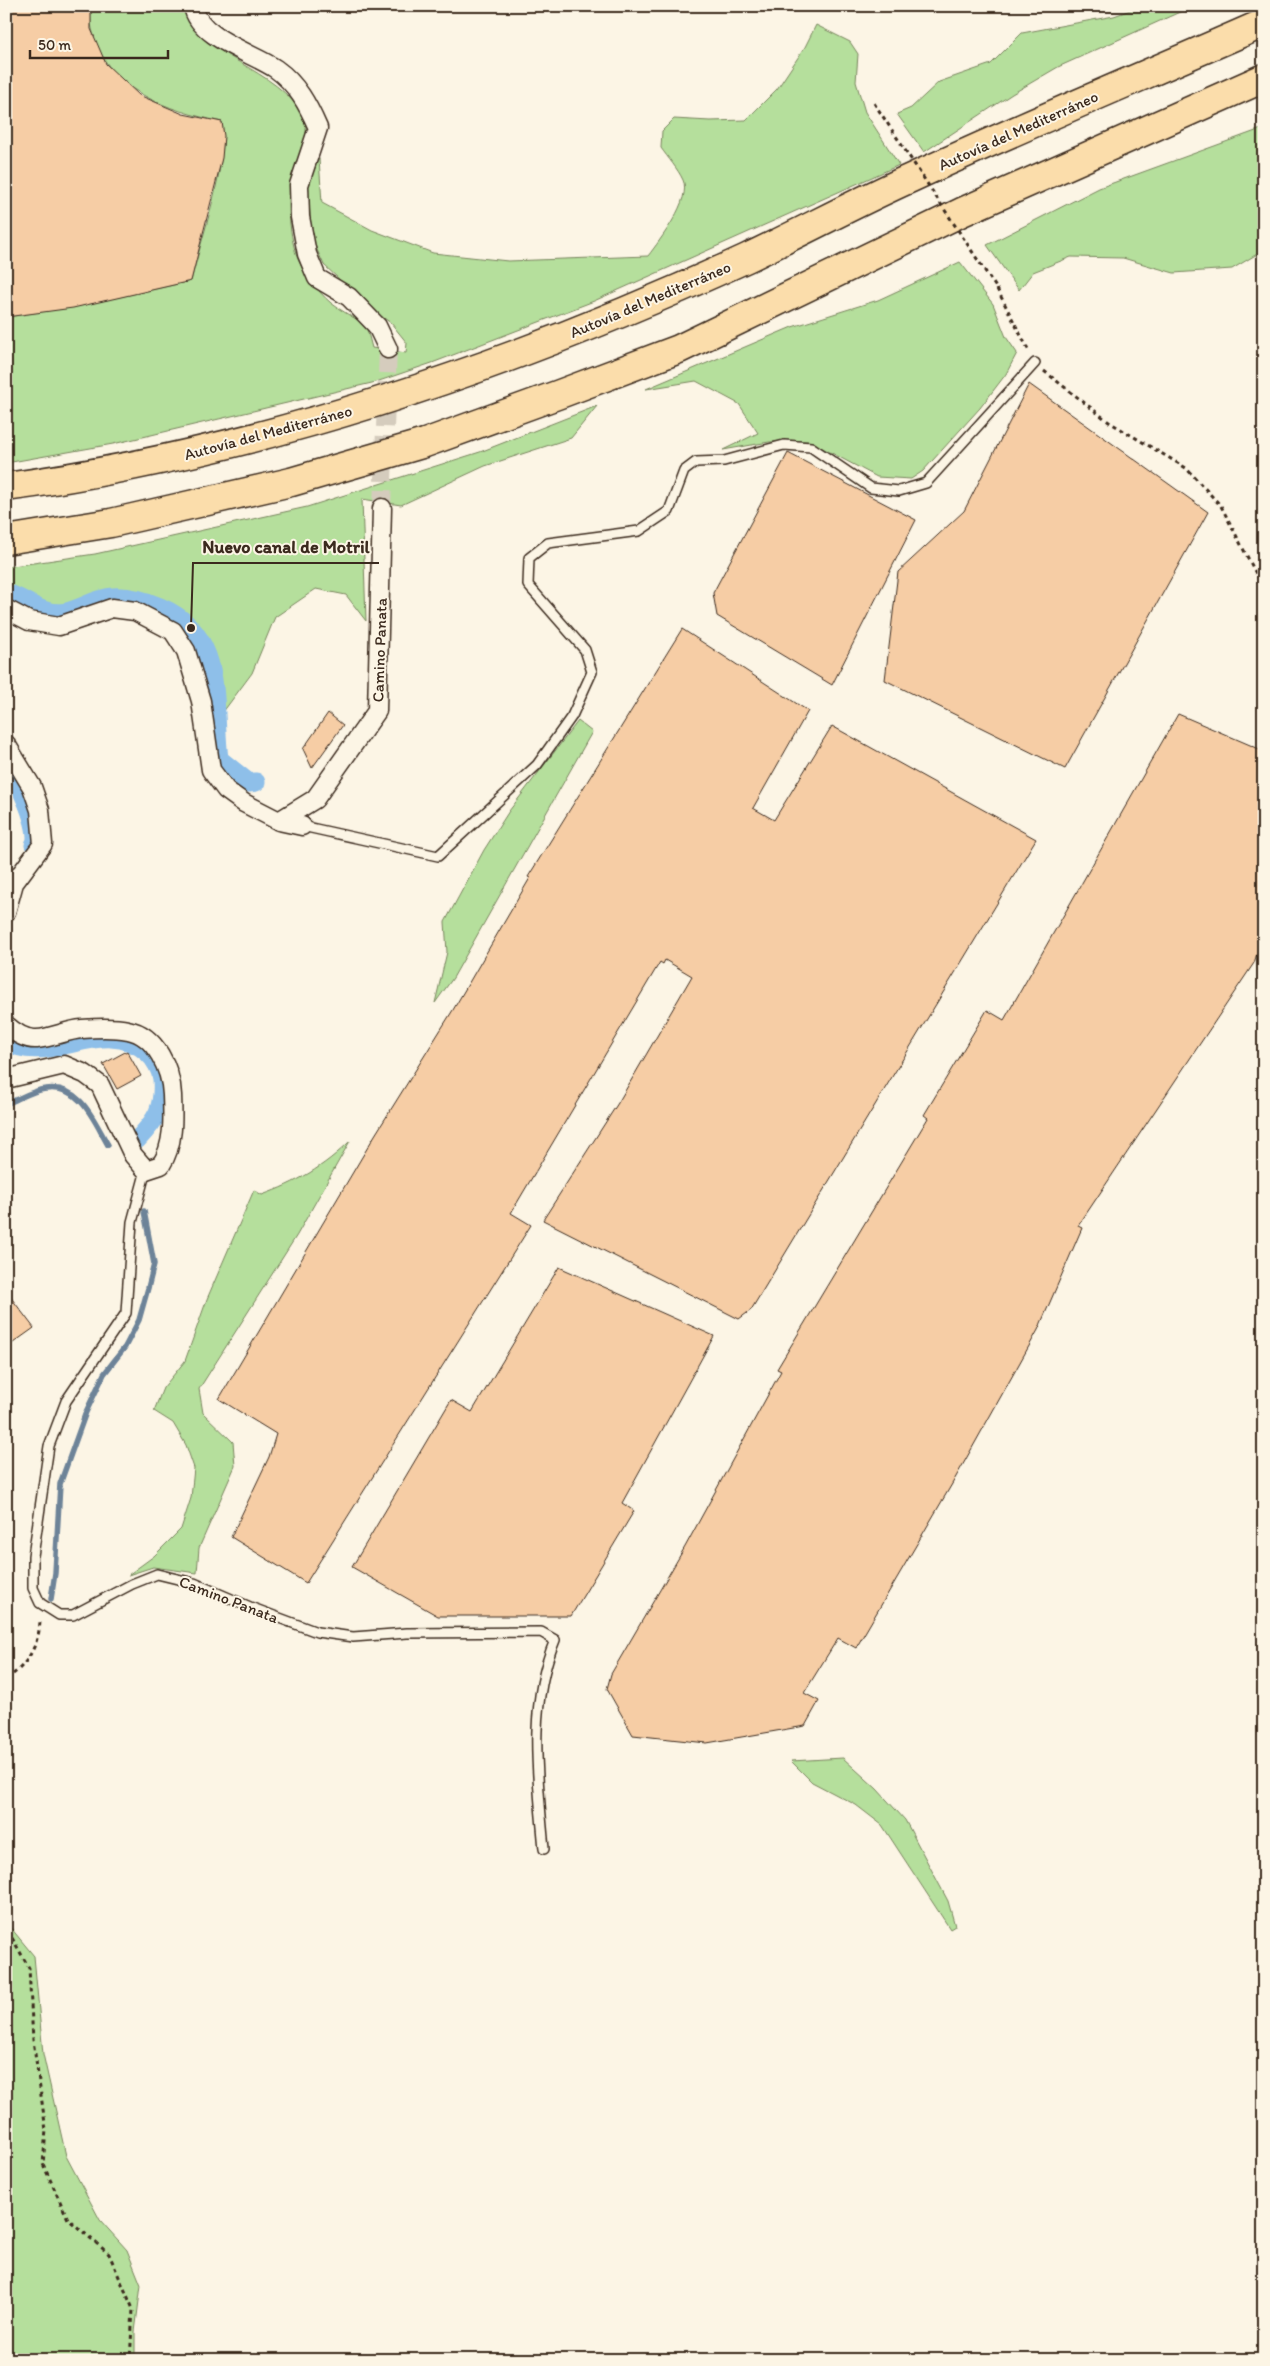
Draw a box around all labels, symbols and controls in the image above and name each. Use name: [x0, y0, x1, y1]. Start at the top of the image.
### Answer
scale bar: [30, 28, 168, 60]
text: 50 m: [38, 36, 71, 54]
street label: Autovía del Mediterráneo: [935, 87, 1101, 174]
street label: Autovía del Mediterráneo: [567, 257, 734, 342]
street label: Autovía del Mediterráneo: [182, 401, 354, 464]
callout: Nuevo canal de Motril: [193, 530, 379, 563]
text: Nuevo canal de Motril: [202, 536, 371, 558]
street label: Camino Panata: [368, 597, 391, 703]
street label: Camino Panata: [177, 1572, 282, 1627]

